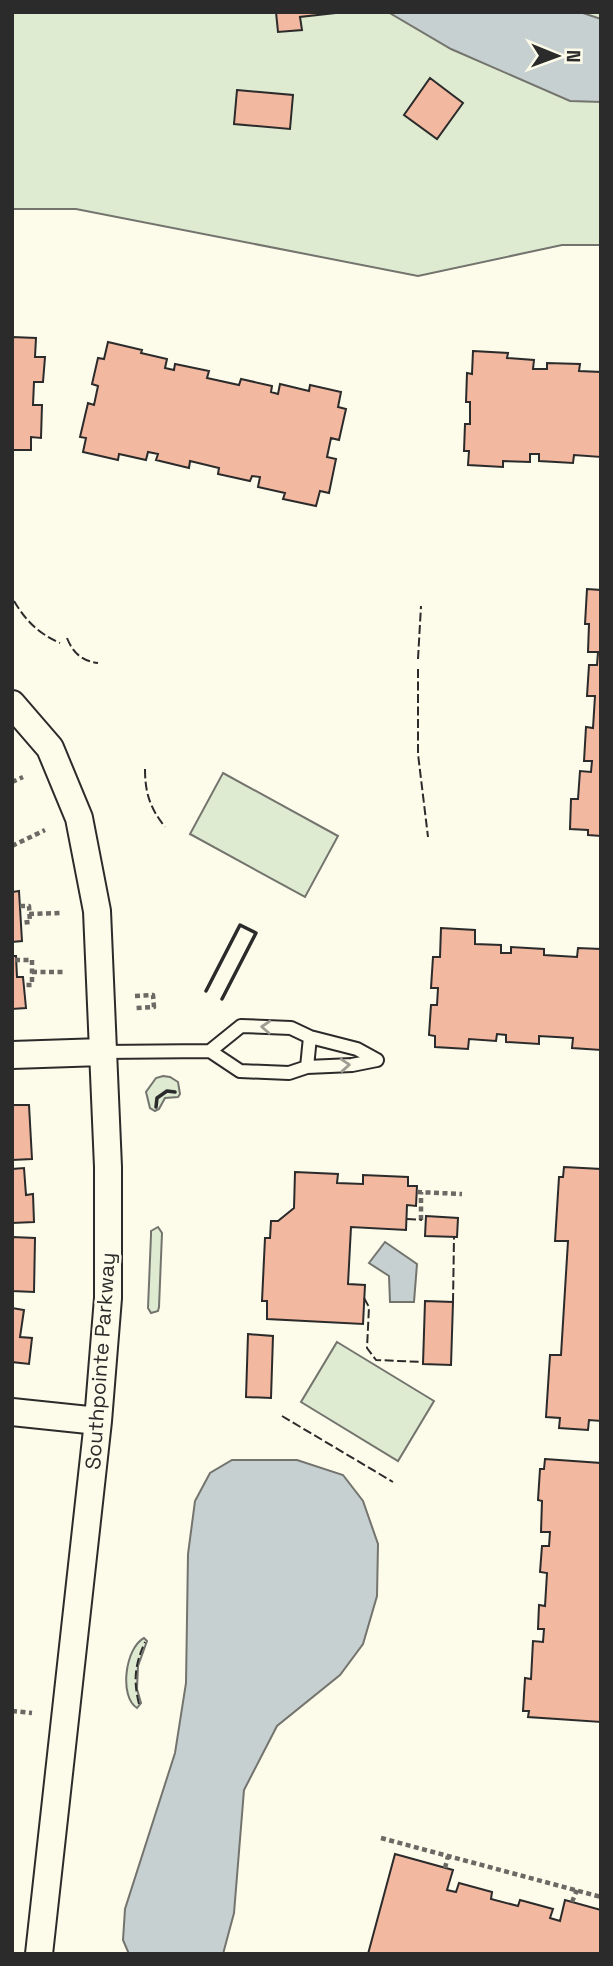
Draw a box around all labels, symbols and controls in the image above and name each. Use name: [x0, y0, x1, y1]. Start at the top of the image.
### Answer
north arrow: [522, 21, 592, 91]
text: N: [561, 50, 586, 63]
one-way arrow: [260, 1020, 271, 1035]
one-way arrow: [340, 1058, 351, 1073]
street label: Southpointe Parkway: [79, 1252, 121, 1470]

